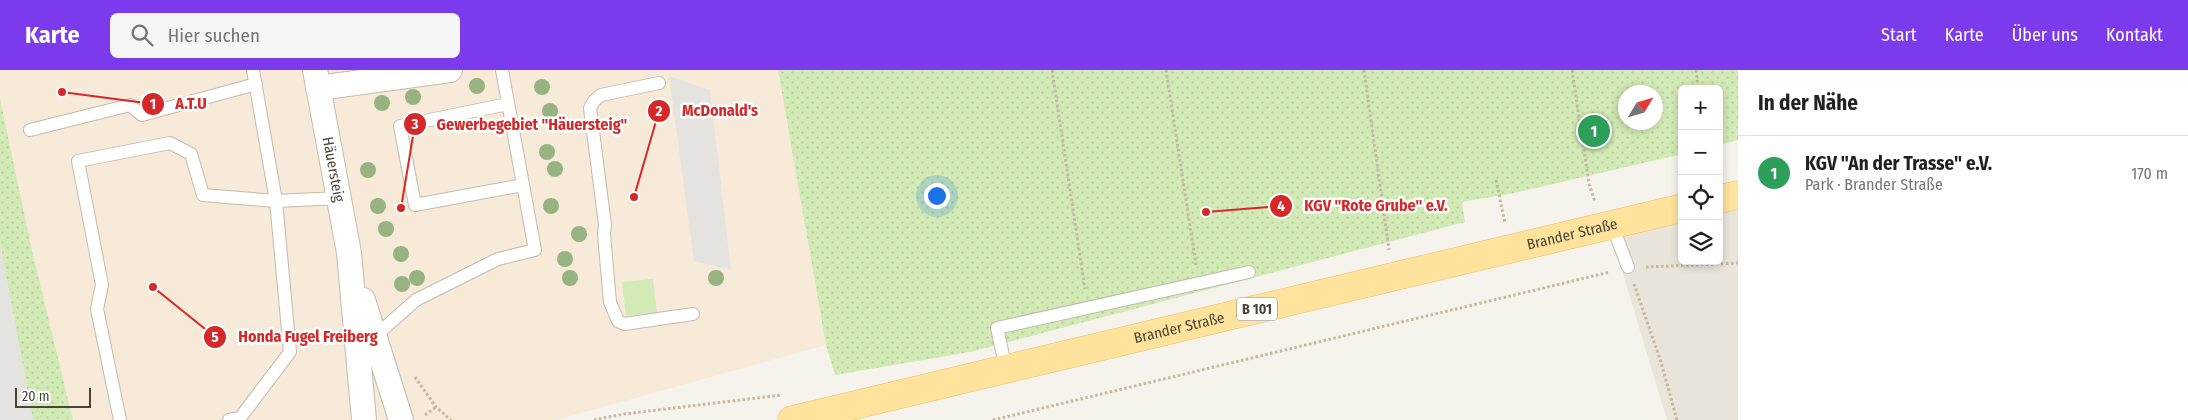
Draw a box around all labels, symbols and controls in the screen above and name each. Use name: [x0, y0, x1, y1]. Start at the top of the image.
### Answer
search box: [110, 13, 460, 58]
text: Karte: [25, 21, 80, 49]
icon: search: [128, 21, 156, 49]
text: Hier suchen: [168, 24, 260, 47]
text: Start: [1881, 24, 1917, 46]
text: Karte: [1945, 24, 1984, 46]
text: Über uns: [2012, 24, 2078, 46]
text: Kontakt: [2106, 24, 2163, 46]
north arrow: [1618, 85, 1663, 130]
map controls: [1678, 85, 1723, 265]
button: +: [1678, 85, 1723, 130]
callout: A.T.U: [140, 88, 217, 119]
text: In der Nähe: [1758, 90, 1858, 116]
text: A.T.U: [174, 94, 207, 113]
text: 1: [150, 95, 156, 113]
callout: McDonald's: [646, 95, 768, 126]
text: McDonald's: [682, 101, 758, 120]
text: 2: [655, 102, 663, 120]
callout: Gewerbegebiet "Häuersteig": [402, 109, 638, 140]
pin: 1: [1578, 112, 1610, 150]
text: 3: [410, 115, 419, 133]
text: Gewerbegebiet "Häuersteig": [437, 115, 628, 134]
button: −: [1678, 130, 1723, 175]
street label: Häuersteig: [319, 135, 348, 203]
text: KGV "An der Trasse" e.V.: [1805, 152, 1992, 175]
text: 1: [1771, 164, 1777, 183]
text: 170 m: [2131, 164, 2168, 183]
button: locate: [1678, 175, 1723, 220]
text: Park · Brander Straße: [1805, 175, 1943, 194]
your location: [924, 183, 950, 209]
callout: KGV "Rote Grube" e.V.: [1269, 190, 1457, 221]
text: KGV "Rote Grube" e.V.: [1304, 196, 1448, 215]
text: 4: [1277, 197, 1285, 215]
street label: Brander Straße: [1525, 215, 1619, 254]
button: layers: [1678, 220, 1723, 265]
road number: B 101: [1237, 298, 1277, 320]
street label: Brander Straße: [1132, 308, 1226, 347]
callout: Honda Fugel Freiberg: [203, 321, 387, 352]
text: Honda Fugel Freiberg: [238, 327, 378, 346]
text: 5: [211, 328, 219, 346]
scale bar: [15, 385, 91, 408]
text: 20 m: [22, 388, 50, 405]

